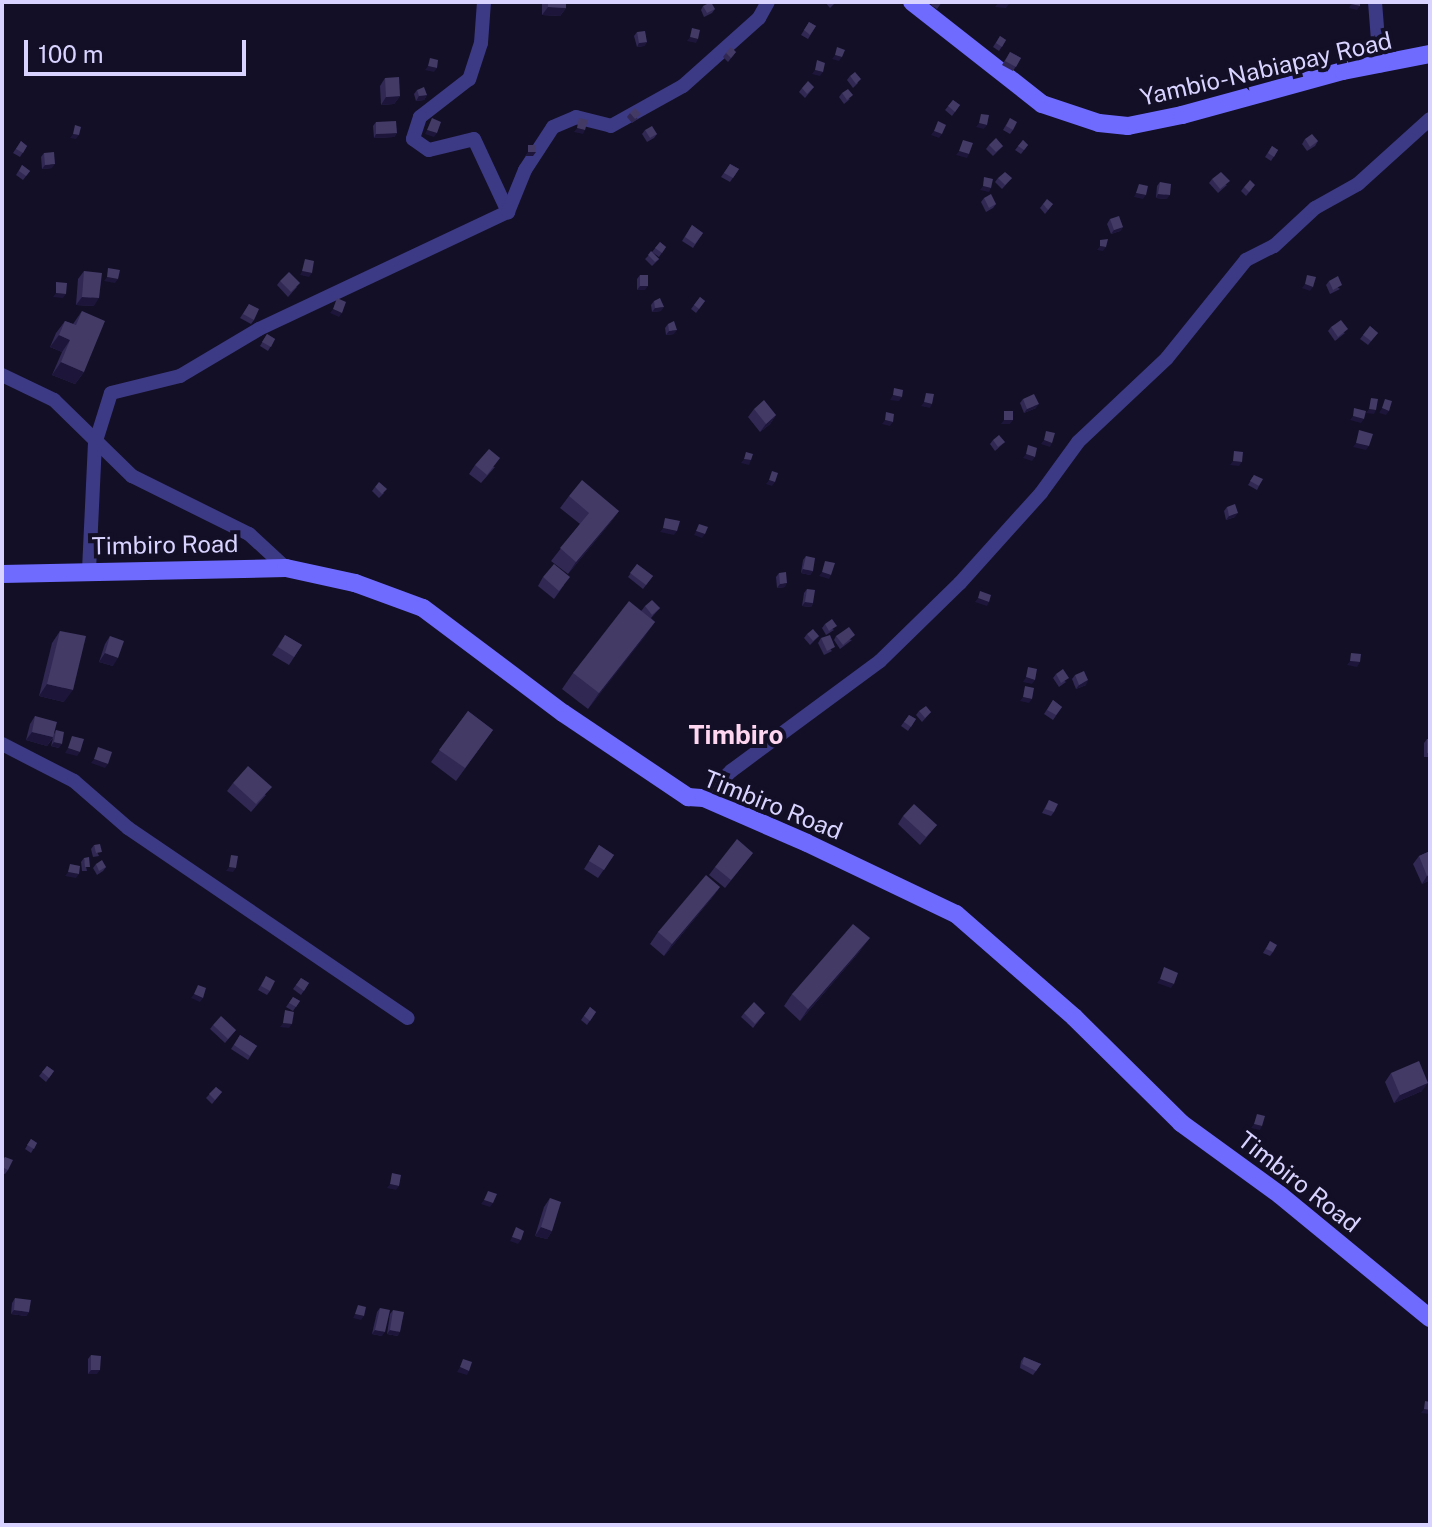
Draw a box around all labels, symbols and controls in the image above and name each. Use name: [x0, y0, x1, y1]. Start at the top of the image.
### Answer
scale bar: [28, 24, 250, 74]
street label: Yambio-Nabiapay Road: [1137, 26, 1395, 112]
text: 100 m: [38, 40, 104, 68]
street label: Timbiro Road: [91, 529, 239, 561]
district label: Timbiro: [689, 719, 783, 751]
street label: Timbiro Road: [699, 764, 847, 846]
street label: Timbiro Road: [1232, 1125, 1366, 1239]

